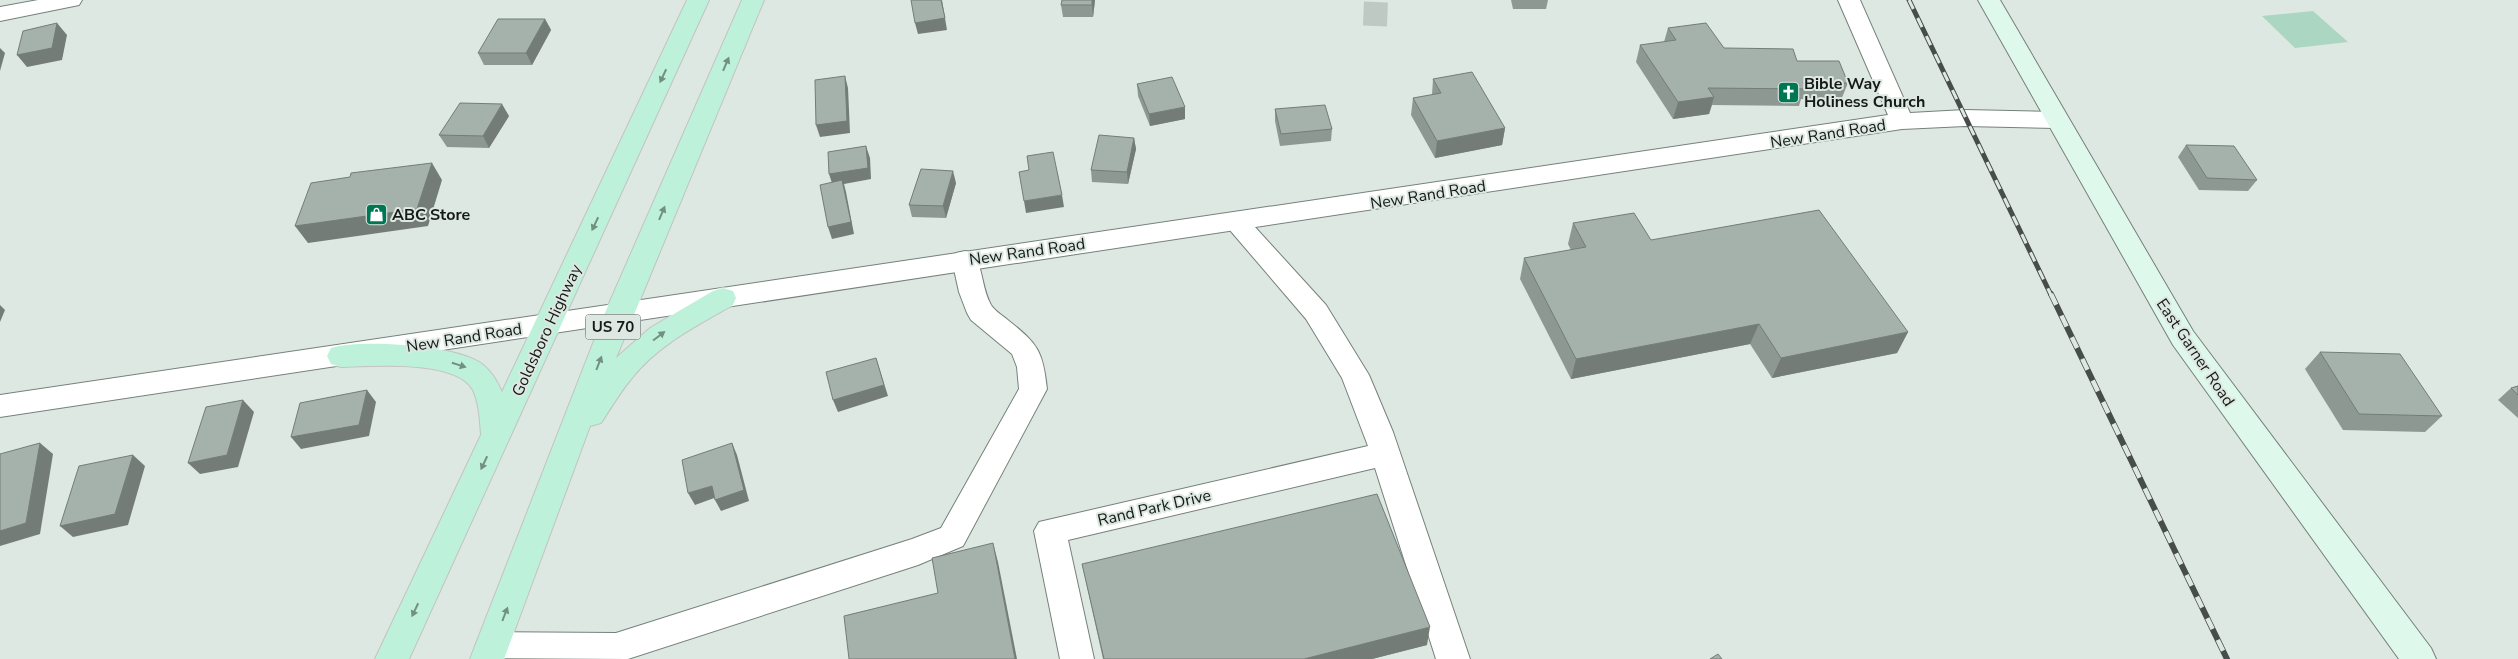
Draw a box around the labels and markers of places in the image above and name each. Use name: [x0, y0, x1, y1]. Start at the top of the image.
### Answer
place label: Bible Way Holiness Church: [1804, 73, 1925, 113]
church icon: Bible Way Holiness Church: [1776, 80, 1800, 104]
shop icon: ABC Store: [364, 202, 388, 226]
place label: ABC Store: [392, 204, 471, 226]

